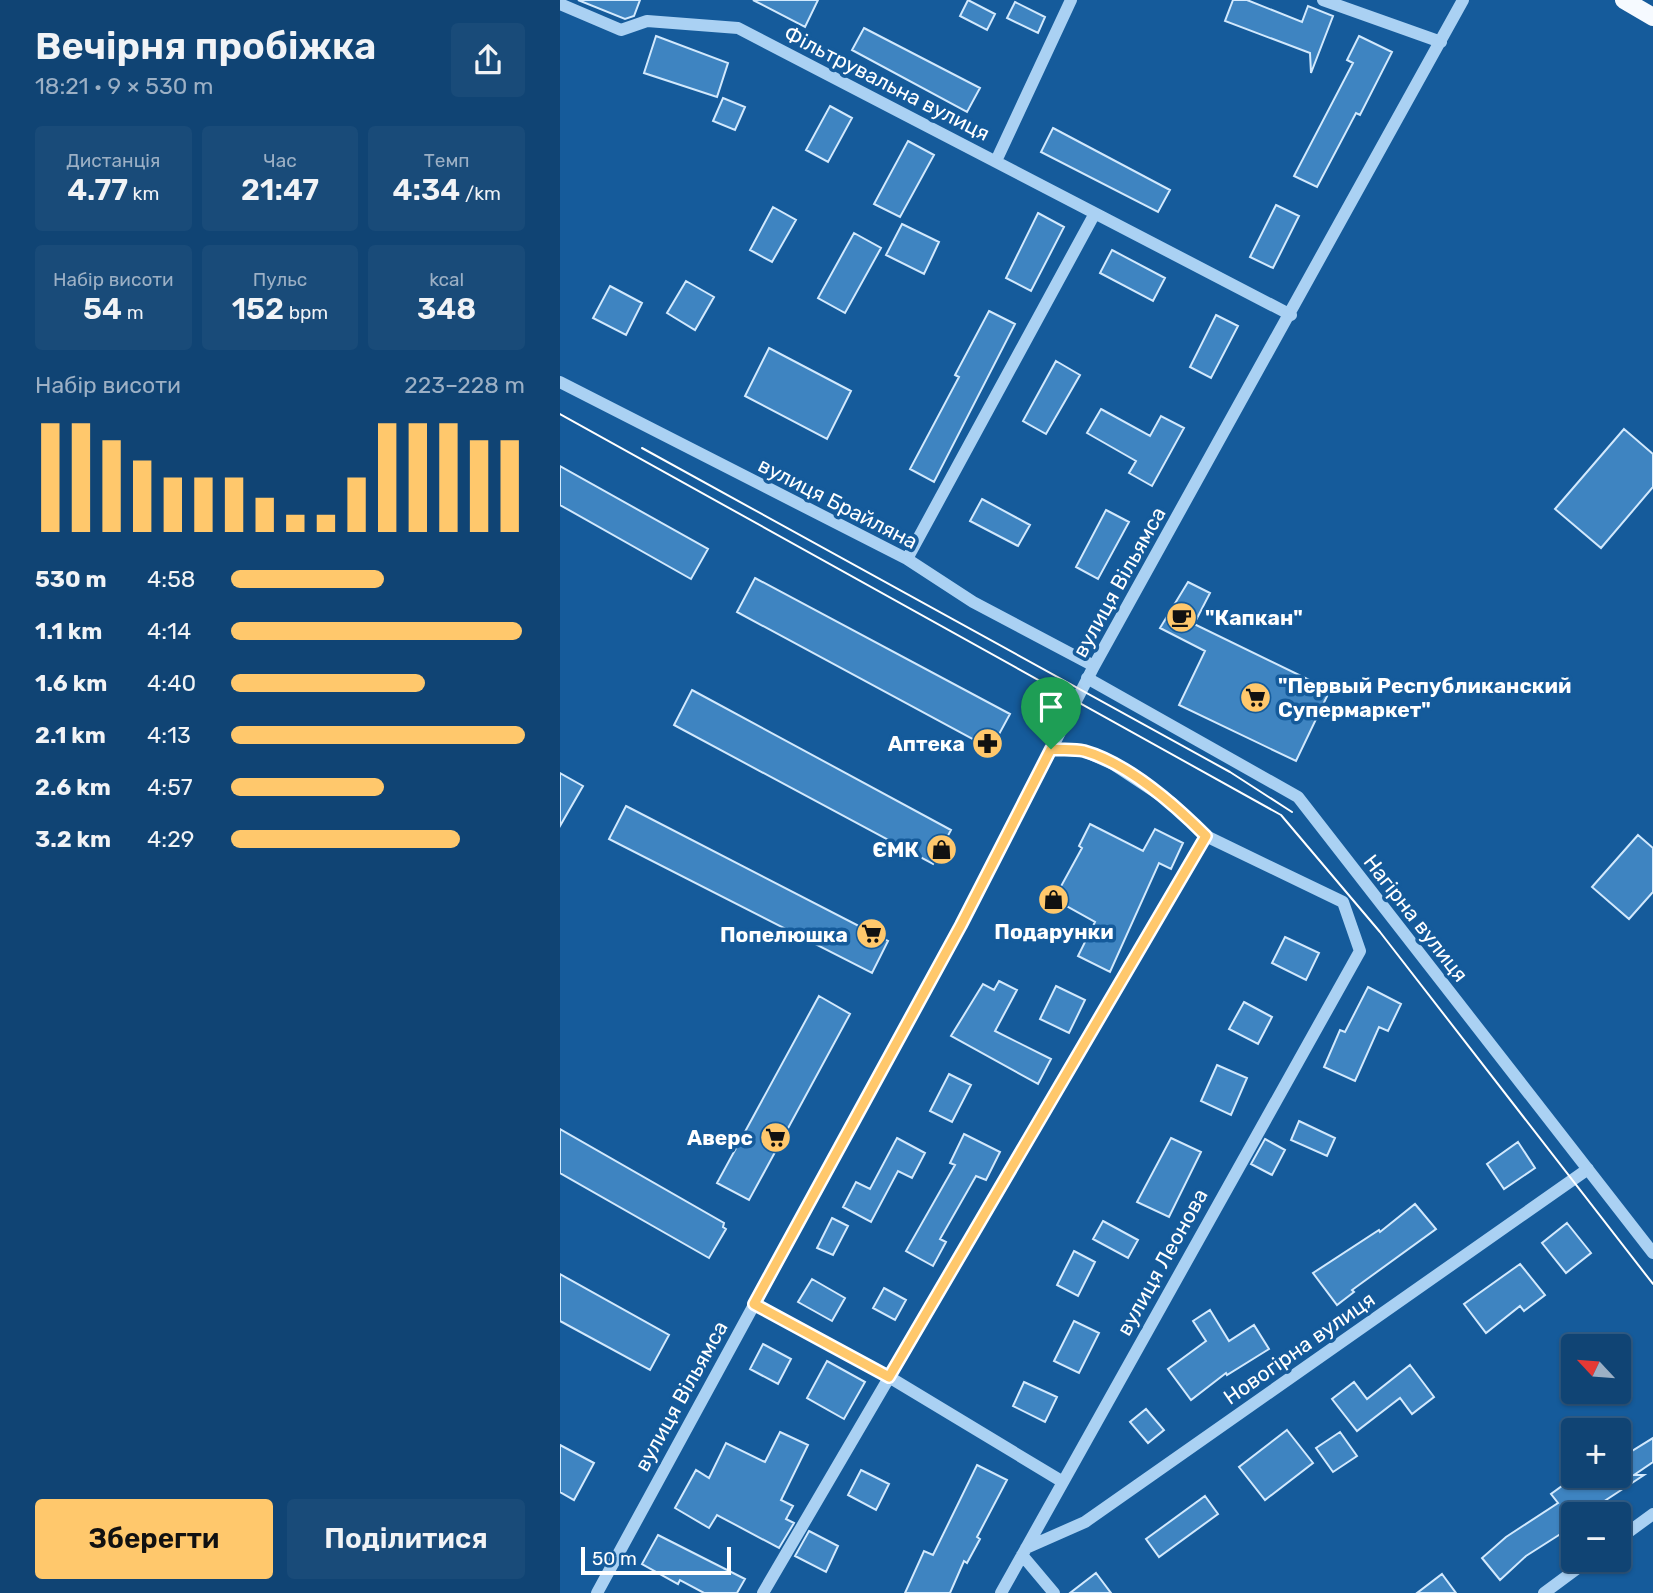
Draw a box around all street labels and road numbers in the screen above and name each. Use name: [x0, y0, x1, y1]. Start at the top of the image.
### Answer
street label: Фільтрувальна вулиця: [780, 20, 994, 146]
street label: вулиця Брайляна: [754, 452, 922, 554]
street label: вулиця Вільямса: [1067, 502, 1171, 662]
street label: Нагірна вулиця: [1359, 849, 1473, 987]
street label: вулиця Леонова: [1111, 1184, 1213, 1340]
street label: Новогірна вулиця: [1218, 1286, 1380, 1410]
street label: вулиця Вільямса: [629, 1316, 733, 1476]

